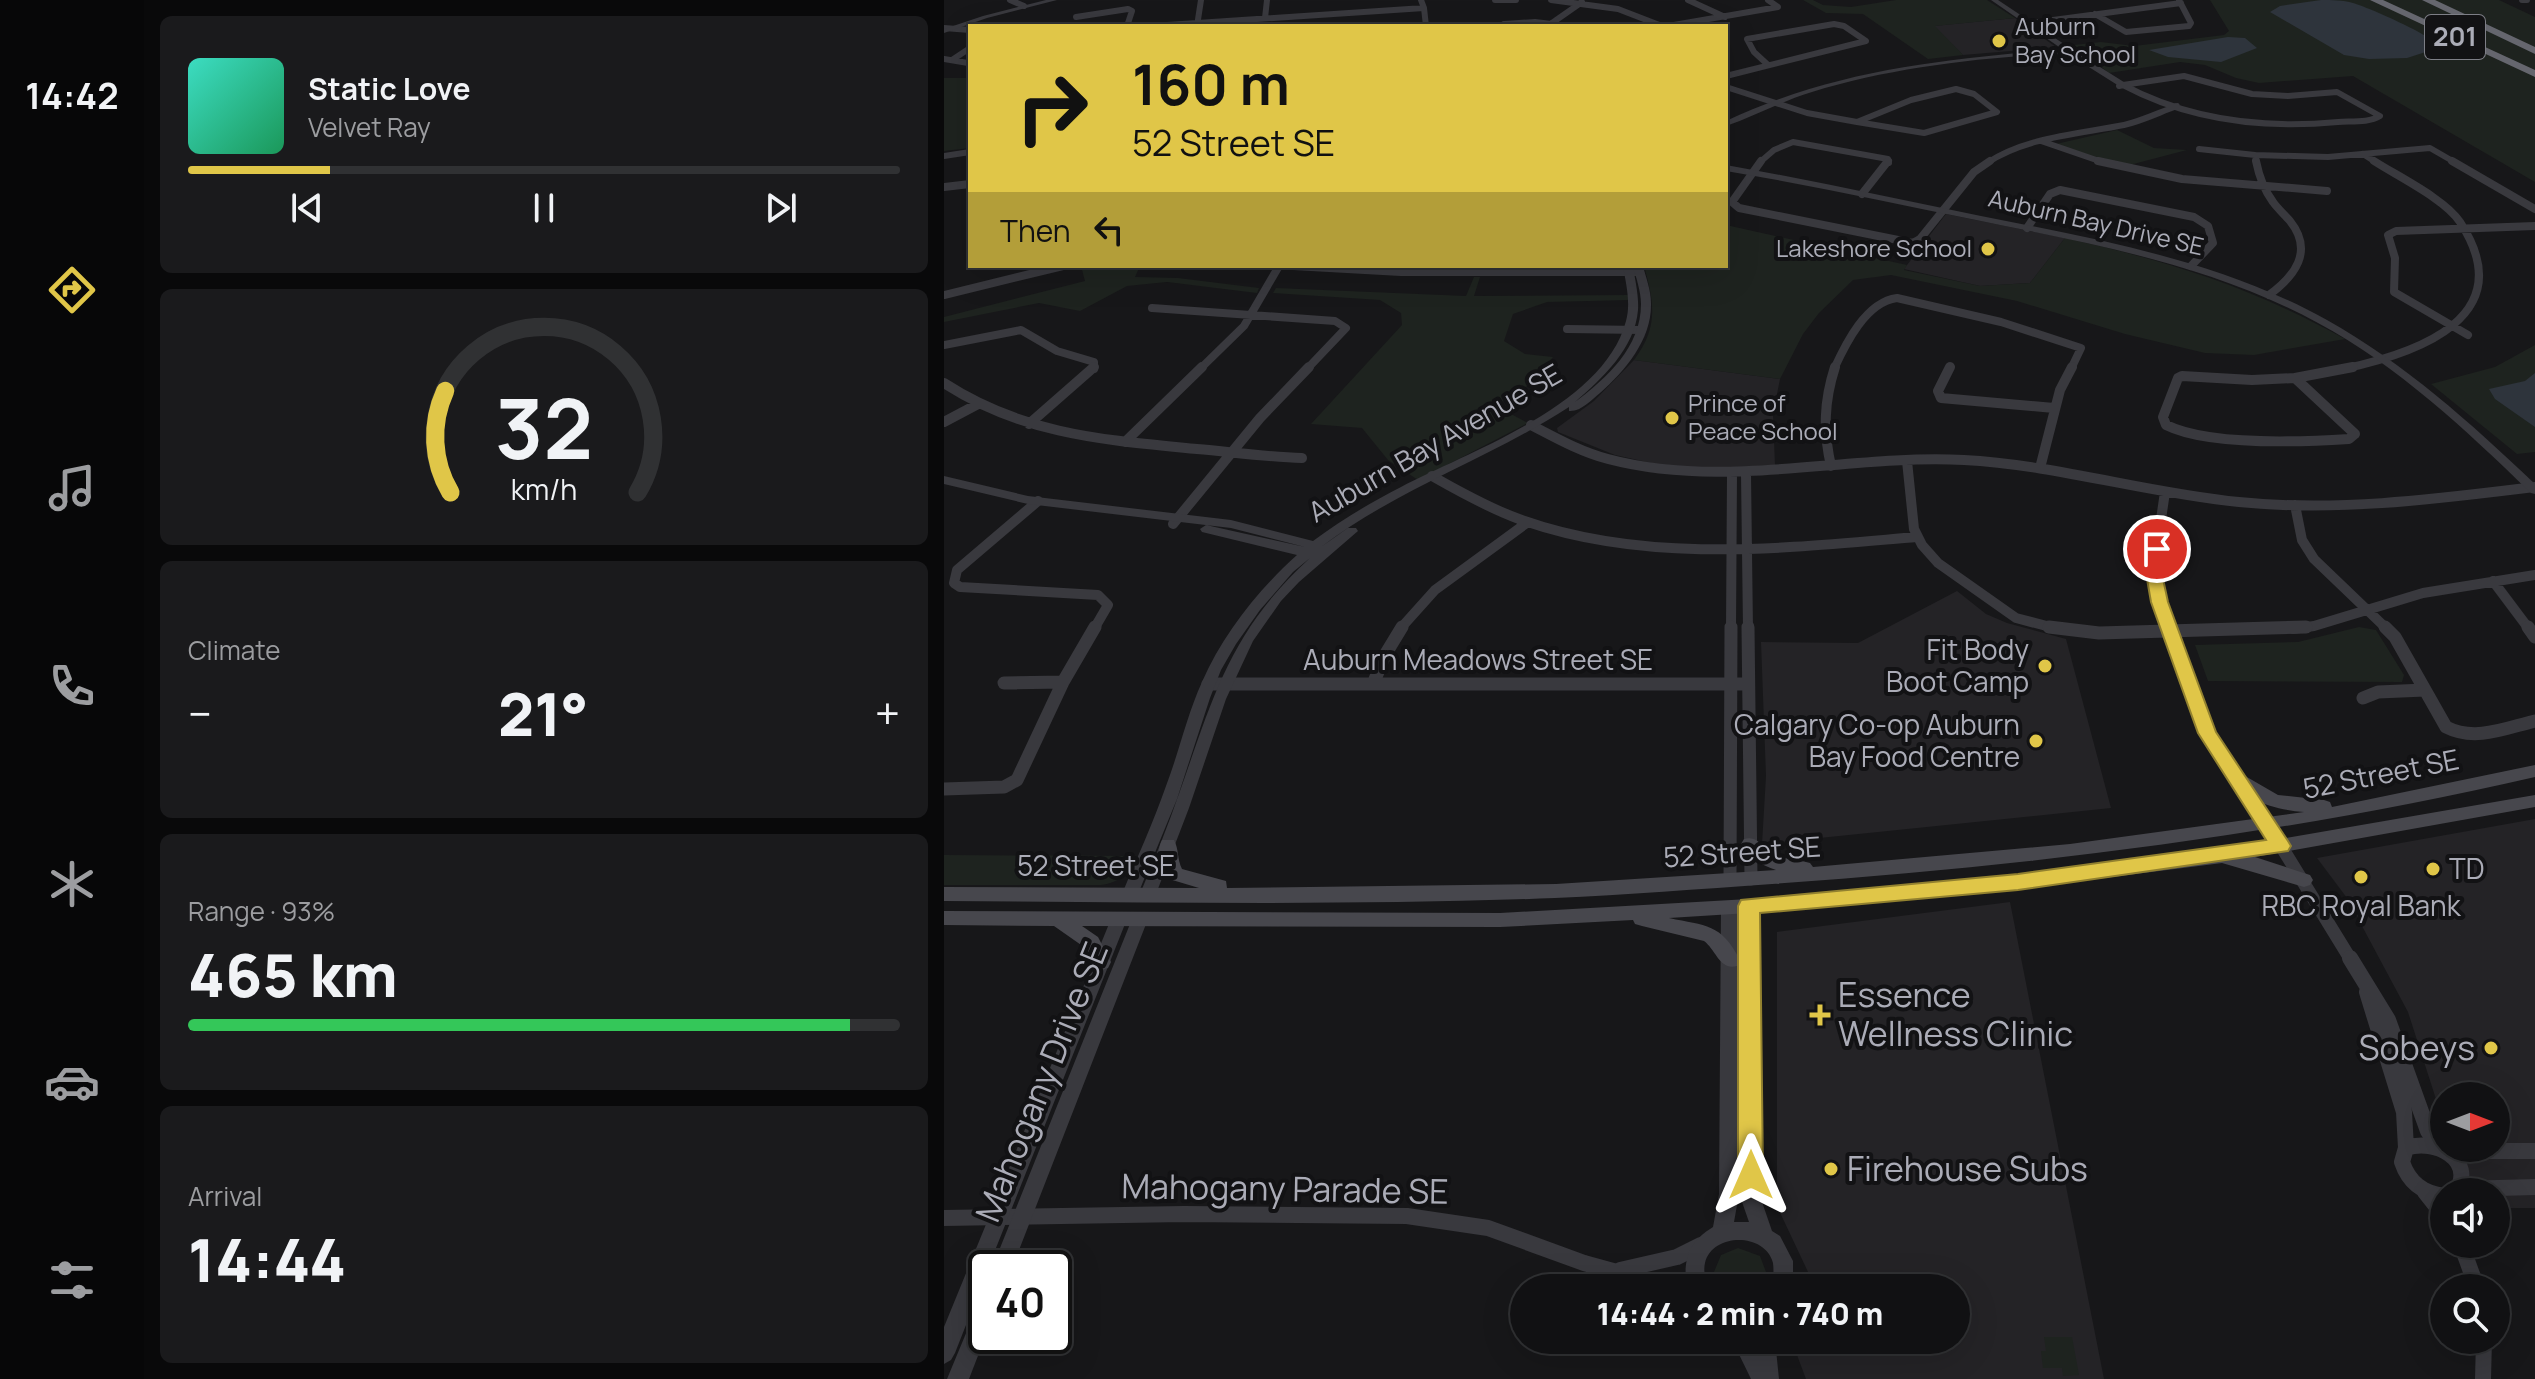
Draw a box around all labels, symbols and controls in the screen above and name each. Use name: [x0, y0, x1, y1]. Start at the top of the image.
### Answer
place label: Auburn Bay School: [2015, 9, 2136, 70]
road number: 201: [2425, 15, 2485, 59]
marker: Auburn Bay School: [1990, 32, 2008, 50]
text: 160 m: [1132, 45, 1290, 122]
icon: right: [1000, 56, 1104, 160]
text: Static Love: [308, 68, 471, 109]
text: 14:42: [25, 71, 119, 120]
text: Velvet Ray: [308, 109, 431, 145]
text: 52 Street SE: [1132, 118, 1335, 167]
street label: Auburn Bay Drive SE: [1986, 181, 2207, 262]
icon: previous: [285, 186, 329, 230]
icon: pause: [522, 186, 566, 230]
icon: next: [759, 186, 803, 230]
icon: left: [1087, 208, 1131, 252]
text: Then: [1000, 210, 1071, 251]
place label: Lakeshore School: [1776, 231, 1972, 264]
marker: Lakeshore School: [1979, 240, 1997, 258]
icon: directions: [44, 262, 100, 318]
street label: Auburn Bay Avenue SE: [1301, 354, 1568, 530]
text: 32: [495, 369, 593, 483]
place label: Prince of Peace School: [1688, 386, 1838, 447]
marker: Prince of Peace School: [1663, 409, 1681, 427]
icon: music: [44, 460, 100, 516]
text: km/h: [511, 470, 577, 509]
pin: [2123, 515, 2191, 583]
icon: arrive: [2135, 527, 2179, 571]
place label: Fit Body Boot Camp: [1886, 630, 2029, 700]
text: Climate: [188, 632, 280, 668]
street label: Auburn Meadows Street SE: [1303, 640, 1653, 678]
marker: Fit Body Boot Camp: [2036, 657, 2054, 675]
icon: phone: [44, 658, 100, 714]
text: 21°: [498, 672, 588, 754]
text: −: [188, 683, 212, 743]
text: +: [875, 683, 900, 743]
place label: Calgary Co-op Auburn Bay Food Centre: [1734, 705, 2020, 775]
marker: Calgary Co-op Auburn Bay Food Centre: [2027, 732, 2045, 750]
street label: 52 Street SE: [2300, 739, 2462, 807]
street label: 52 Street SE: [1662, 827, 1822, 875]
street label: 52 Street SE: [1017, 846, 1175, 884]
place label: TD: [2449, 849, 2485, 887]
icon: climate: [44, 856, 100, 912]
marker: TD: [2424, 860, 2442, 878]
marker: RBC Royal Bank: [2352, 868, 2370, 886]
place label: RBC Royal Bank: [2261, 886, 2462, 924]
text: Range · 93%: [188, 893, 335, 929]
text: 465 km: [188, 933, 398, 1015]
street label: Mahogany Drive SE: [964, 935, 1118, 1228]
place label: Essence Wellness Clinic: [1838, 971, 2073, 1056]
marker: Essence Wellness Clinic: [1809, 1004, 1831, 1026]
place label: Sobeys: [2358, 1024, 2475, 1070]
marker: Sobeys: [2482, 1039, 2500, 1057]
icon: car: [44, 1054, 100, 1110]
north arrow: [2430, 1082, 2510, 1162]
map controls: [2430, 1082, 2510, 1354]
position arrow: [1709, 1133, 1793, 1217]
place label: Firehouse Subs: [1847, 1145, 2088, 1191]
marker: Firehouse Subs: [1822, 1160, 1840, 1178]
street label: Mahogany Parade SE: [1121, 1162, 1449, 1214]
text: Arrival: [188, 1178, 262, 1214]
button: sound: [2430, 1178, 2510, 1258]
text: 14:44: [188, 1218, 346, 1300]
speed limit sign: 40: [968, 1250, 1072, 1354]
icon: filters: [44, 1252, 100, 1308]
button: search: [2430, 1274, 2510, 1354]
text: 14:44 · 2 min · 740 m: [1597, 1293, 1883, 1334]

